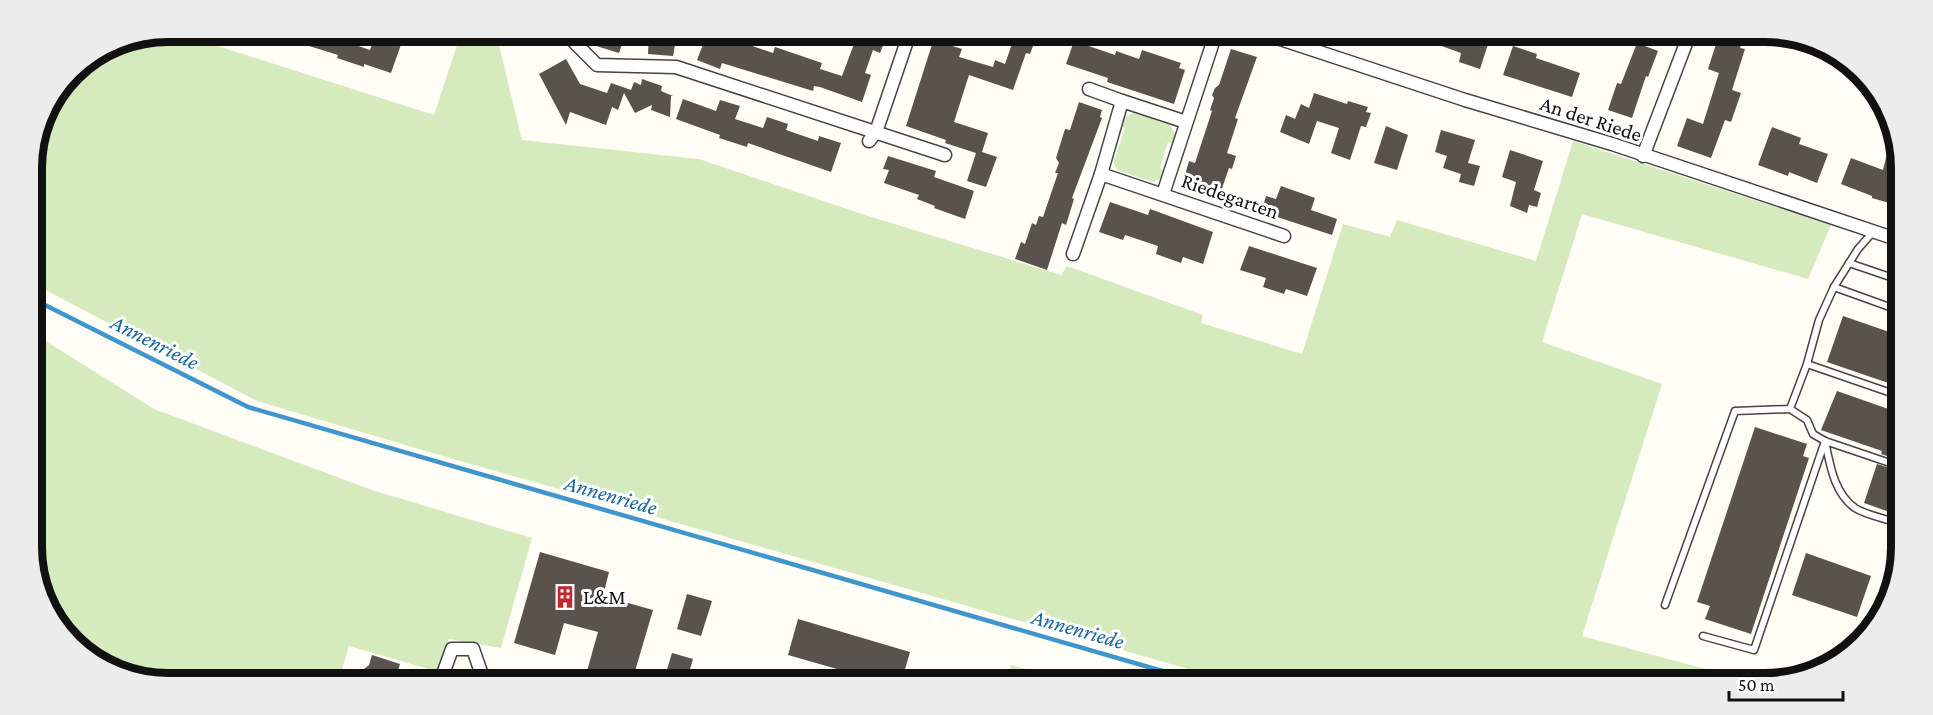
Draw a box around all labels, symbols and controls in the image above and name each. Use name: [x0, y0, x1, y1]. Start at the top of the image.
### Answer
street label: An der Riede: [1537, 91, 1645, 147]
street label: Riedegarten: [1178, 168, 1282, 224]
water label: Annenriede: [106, 309, 203, 375]
water label: Annenriede: [561, 470, 661, 520]
building icon: L&M: [552, 584, 578, 610]
place label: L&M: [583, 585, 626, 609]
water label: Annenriede: [1028, 604, 1128, 654]
scale bar: [1729, 664, 1843, 702]
text: 50 m: [1738, 675, 1775, 695]

